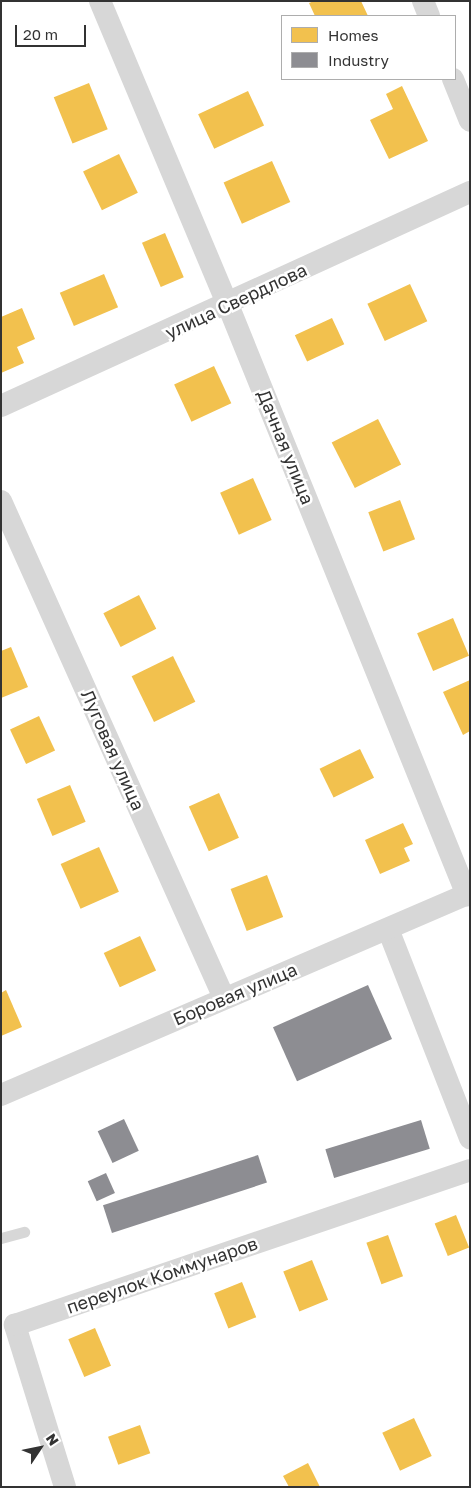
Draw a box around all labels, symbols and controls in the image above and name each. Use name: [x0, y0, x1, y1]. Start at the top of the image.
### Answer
scale bar: [18, 15, 89, 47]
legend: [281, 15, 456, 80]
text: 20 m: [23, 25, 58, 43]
text: Homes: [328, 26, 378, 44]
text: Industry: [328, 51, 389, 69]
street label: улица Свердлова: [162, 259, 310, 343]
street label: Дачная улица: [253, 386, 319, 508]
street label: Луговая улица: [77, 686, 149, 814]
street label: Боровая улица: [170, 958, 300, 1030]
street label: переулок Коммунаров: [64, 1232, 260, 1318]
north arrow: [15, 1423, 65, 1473]
text: N: [43, 1430, 63, 1448]

